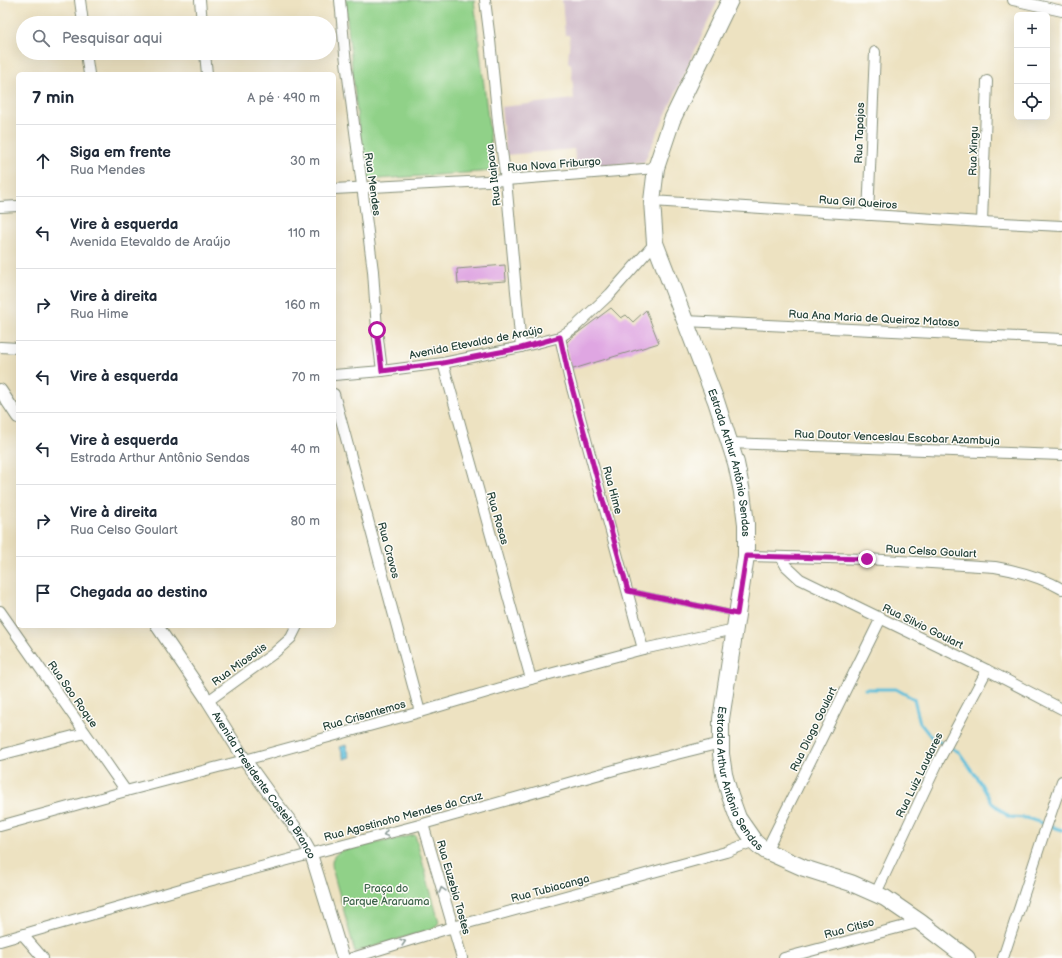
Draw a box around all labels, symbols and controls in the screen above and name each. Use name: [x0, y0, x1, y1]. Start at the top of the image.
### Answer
map controls: [1014, 12, 1050, 120]
button: +: [1014, 12, 1050, 48]
search box: [16, 16, 336, 60]
icon: search: [30, 27, 52, 49]
text: Pesquisar aqui: [62, 29, 162, 48]
button: −: [1014, 48, 1050, 84]
button: locate: [1014, 84, 1050, 120]
text: 7 min: [32, 88, 74, 108]
text: A pé · 490 m: [247, 90, 320, 106]
street label: Rua Tapajos: [852, 102, 867, 164]
street label: Rua Xingu: [966, 126, 981, 176]
text: Siga em frente: [70, 143, 171, 162]
street label: Rua Itaipava: [483, 143, 504, 207]
icon: ahead: [32, 150, 54, 172]
street label: Rua Mendes: [362, 152, 383, 217]
text: 30 m: [290, 153, 320, 169]
street label: Rua Nova Friburgo: [507, 155, 601, 174]
text: Rua Mendes: [70, 162, 145, 178]
street label: Rua Gil Queiros: [818, 193, 898, 212]
text: Vire à esquerda: [70, 215, 178, 234]
icon: left: [32, 222, 54, 244]
text: 110 m: [288, 225, 320, 241]
text: Avenida Etevaldo de Araújo: [70, 234, 231, 250]
text: Vire à direita: [70, 287, 157, 306]
icon: right: [32, 294, 54, 316]
text: 160 m: [285, 297, 320, 313]
text: Rua Hime: [70, 306, 128, 322]
street label: Rua Ana Maria de Queiroz Matoso: [788, 308, 960, 329]
route start: [368, 321, 386, 339]
street label: Avenida Etevaldo de Araújo: [408, 323, 544, 362]
icon: left: [32, 366, 54, 388]
text: Vire à esquerda: [70, 367, 178, 386]
text: 70 m: [292, 369, 320, 385]
street label: Estrada Arthur Antônio Sendas: [705, 387, 752, 537]
street label: Rua Doutor Venceslau Escobar Azambuja: [794, 427, 1000, 448]
text: Vire à esquerda: [70, 431, 178, 450]
icon: left: [32, 438, 54, 460]
text: 40 m: [290, 441, 320, 457]
text: Estrada Arthur Antônio Sendas: [70, 450, 250, 466]
street label: Rua Hime: [600, 465, 625, 516]
street label: Rua Rosas: [484, 490, 511, 547]
text: Vire à direita: [70, 503, 157, 522]
icon: right: [32, 510, 54, 532]
text: 80 m: [291, 513, 320, 529]
street label: Rua Cravos: [375, 521, 402, 580]
text: Rua Celso Goulart: [70, 522, 178, 538]
street label: Rua Celso Goulart: [885, 543, 977, 560]
route end: [858, 550, 876, 568]
icon: arrive: [32, 582, 54, 604]
text: Chegada ao destino: [70, 583, 208, 602]
street label: Rua Silvio Goulart: [880, 601, 966, 652]
street label: Rua Miosotis: [209, 640, 270, 689]
street label: Rua Sao Roque: [45, 659, 101, 730]
street label: Rua Diogo Goulart: [787, 684, 840, 773]
street label: Rua Crisantemos: [321, 697, 408, 734]
street label: Estrada Arthur Antônio Sendas: [714, 705, 766, 854]
street label: Avenida Presidente Castelo Branco: [209, 709, 318, 860]
street label: Rua Luiz Laudares: [893, 730, 946, 820]
street label: Rua Agostinoho Mendes da Cruz: [322, 789, 485, 844]
one-way arrow: [382, 829, 389, 838]
street label: Rua Euzebio Tostes: [434, 838, 473, 936]
street label: Rua Tubiacanga: [510, 872, 591, 905]
park label: Praça do Parque Araruama: [343, 882, 429, 908]
one-way arrow: [438, 886, 447, 893]
street label: Rua Citiso: [823, 916, 876, 941]
one-way arrow: [399, 938, 406, 947]

